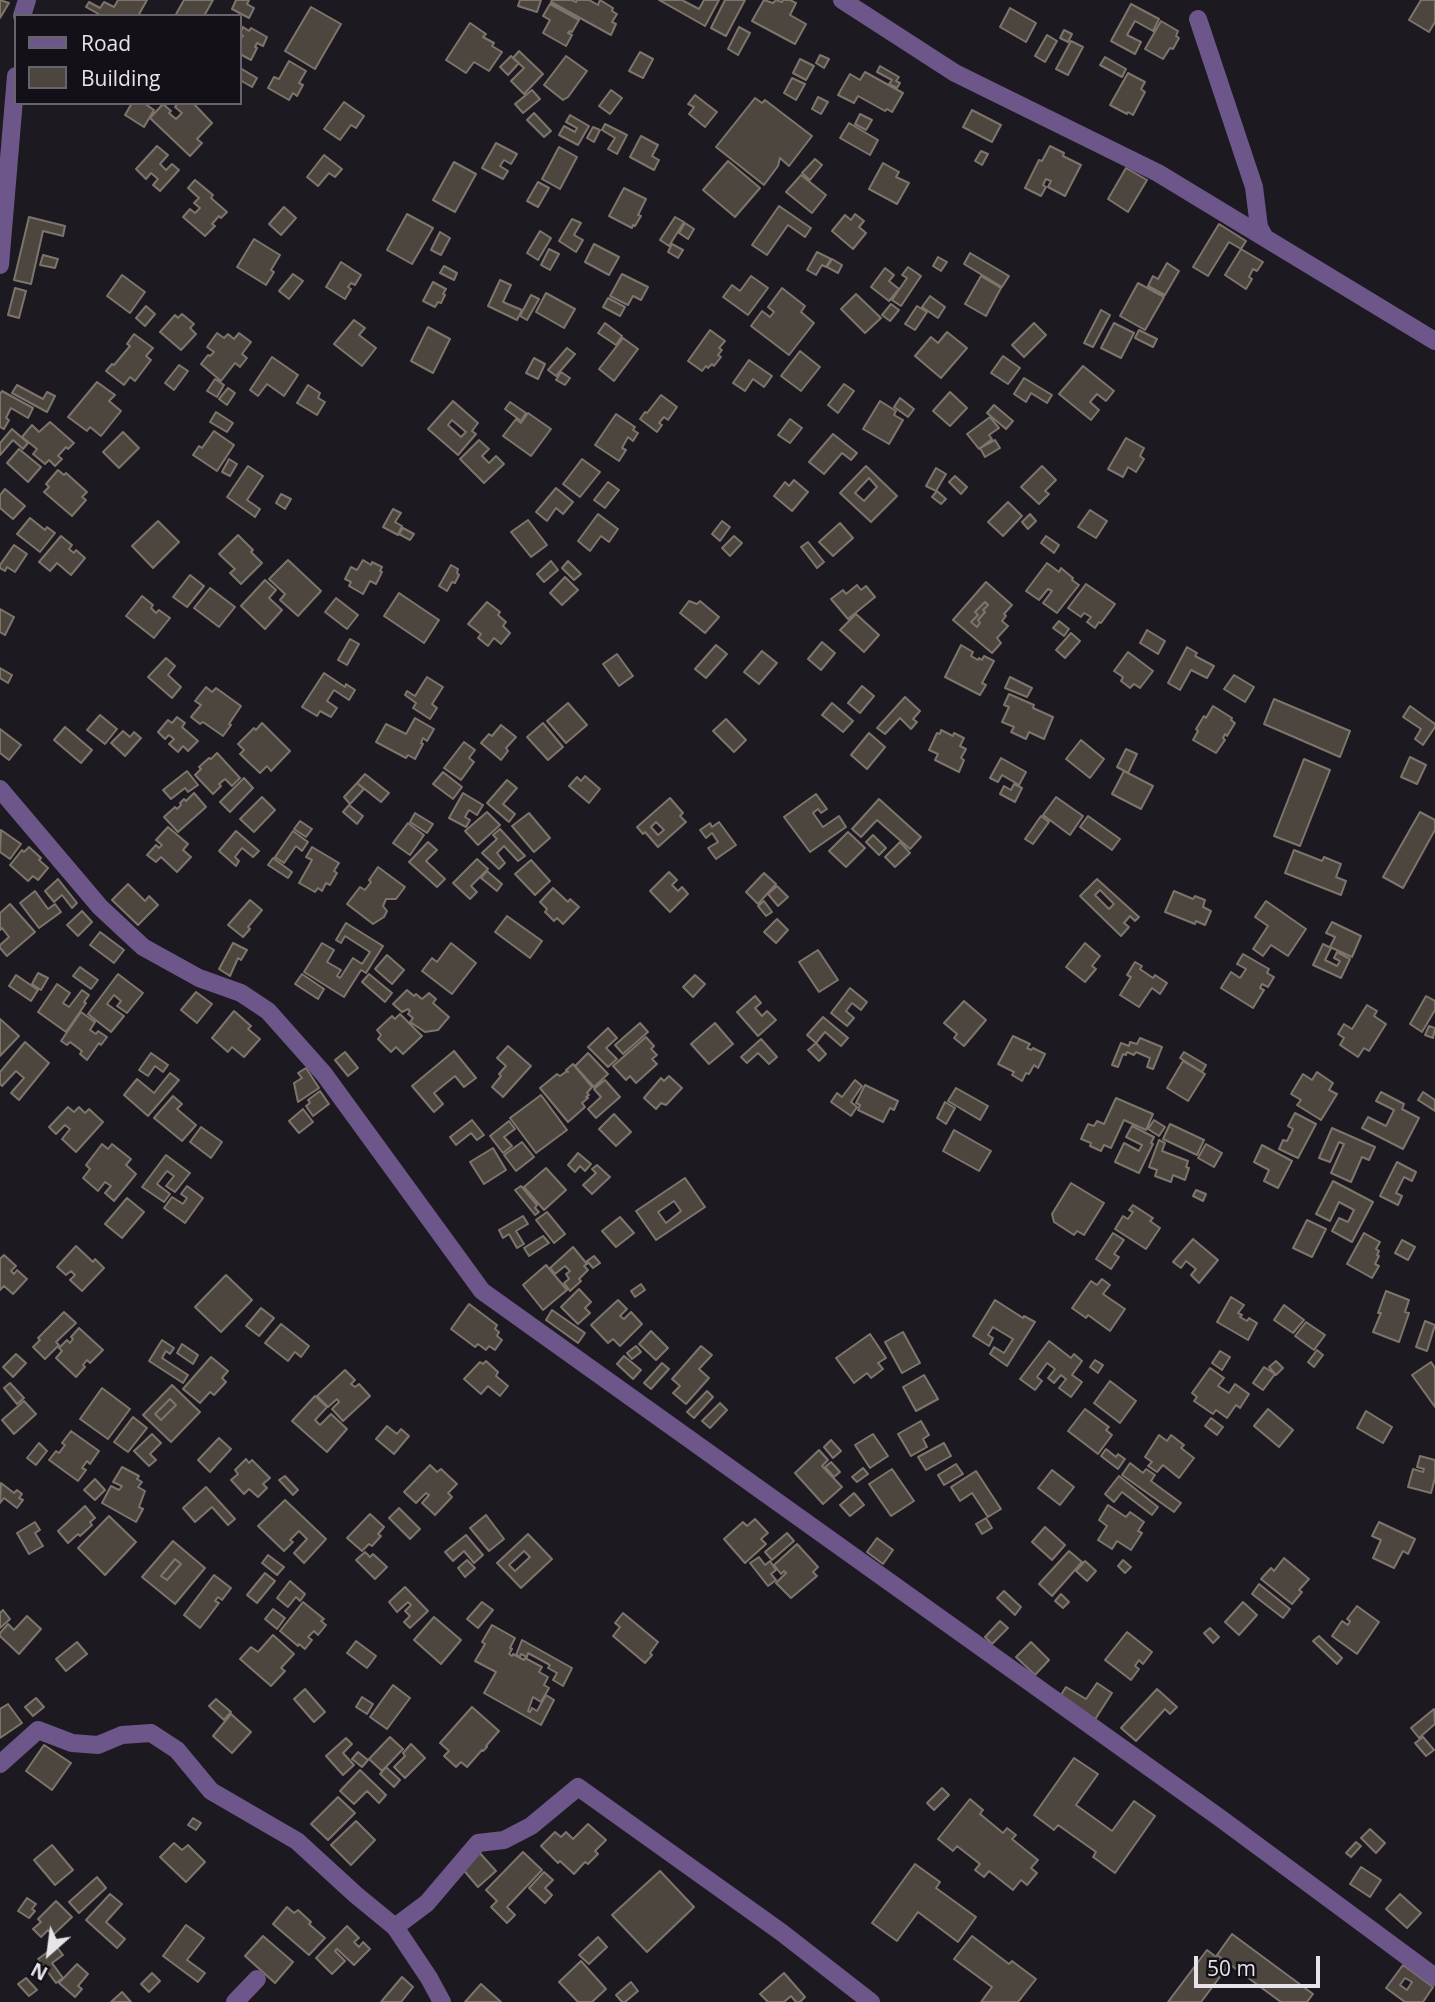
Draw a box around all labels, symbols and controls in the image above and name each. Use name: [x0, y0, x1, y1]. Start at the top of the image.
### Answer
legend: [14, 14, 242, 105]
text: Road: [81, 29, 131, 57]
text: Building: [81, 64, 160, 92]
north arrow: [14, 1918, 84, 1988]
scale bar: [1197, 1942, 1323, 1986]
text: 50 m: [1207, 1954, 1256, 1982]
text: N: [26, 1956, 52, 1987]

